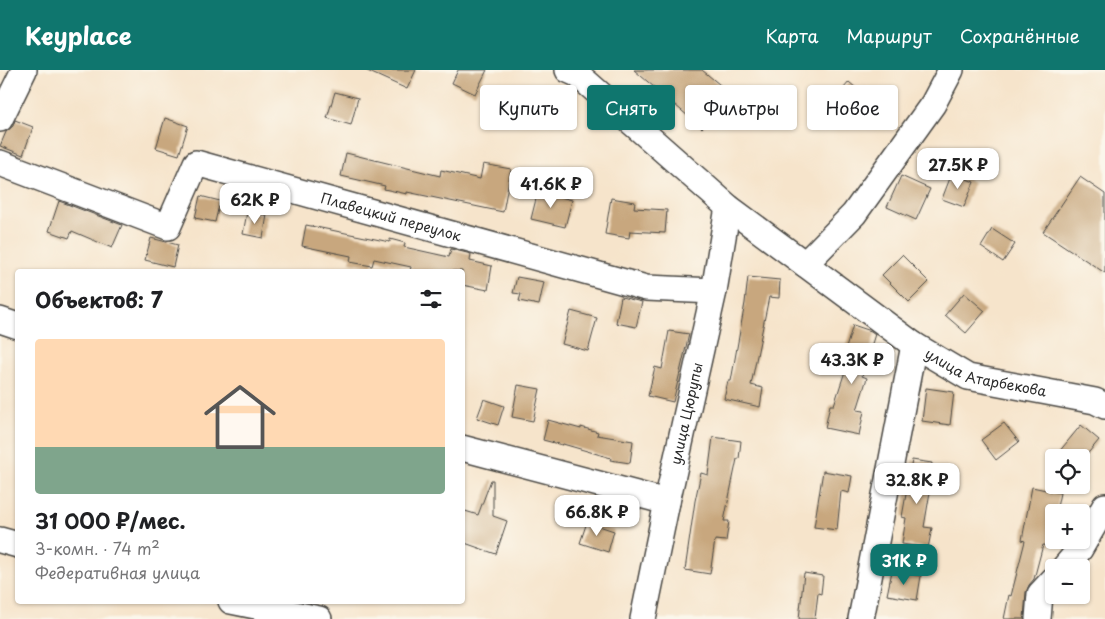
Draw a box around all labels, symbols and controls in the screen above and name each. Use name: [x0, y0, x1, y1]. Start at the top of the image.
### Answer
text: Keyplace: [25, 17, 132, 53]
text: Карта: [766, 22, 818, 49]
text: Маршрут: [846, 22, 932, 49]
text: Сохранённые: [960, 22, 1080, 49]
chip: Купить: [480, 85, 577, 130]
chip: Снять: [587, 85, 675, 130]
chip: Фильтры: [685, 85, 797, 130]
chip: Новое: [807, 85, 898, 130]
pin: 27.5K ₽: [912, 148, 1004, 190]
text: 27.5K ₽: [928, 152, 988, 176]
pin: 41.6K ₽: [505, 166, 597, 209]
text: 41.6K ₽: [520, 171, 582, 195]
pin: 62K ₽: [220, 182, 290, 225]
text: 62K ₽: [231, 187, 279, 211]
street label: Плавецкий переулок: [318, 187, 464, 246]
text: Объектов: 7: [35, 283, 163, 315]
icon: filters: [417, 285, 445, 313]
pin: 43.3K ₽: [806, 342, 898, 385]
street label: улица Атарбекова: [921, 343, 1049, 402]
text: 43.3K ₽: [820, 347, 884, 371]
street label: улица Цюрупы: [665, 360, 708, 467]
icon: home: [195, 372, 285, 462]
map controls: [1045, 449, 1090, 604]
button: locate: [1045, 449, 1090, 494]
pin: 32.8K ₽: [871, 462, 963, 505]
text: 32.8K ₽: [886, 467, 948, 491]
pin: 66.8K ₽: [551, 494, 643, 537]
text: 66.8K ₽: [566, 499, 628, 523]
text: 31 000 ₽/мес.: [35, 504, 185, 536]
button: +: [1045, 504, 1090, 549]
text: 3-комн. · 74 m²: [35, 536, 160, 560]
pin: 31K ₽: [869, 544, 939, 586]
text: 31K ₽: [881, 548, 927, 572]
button: −: [1045, 559, 1090, 604]
text: Федеративная улица: [35, 560, 200, 584]

